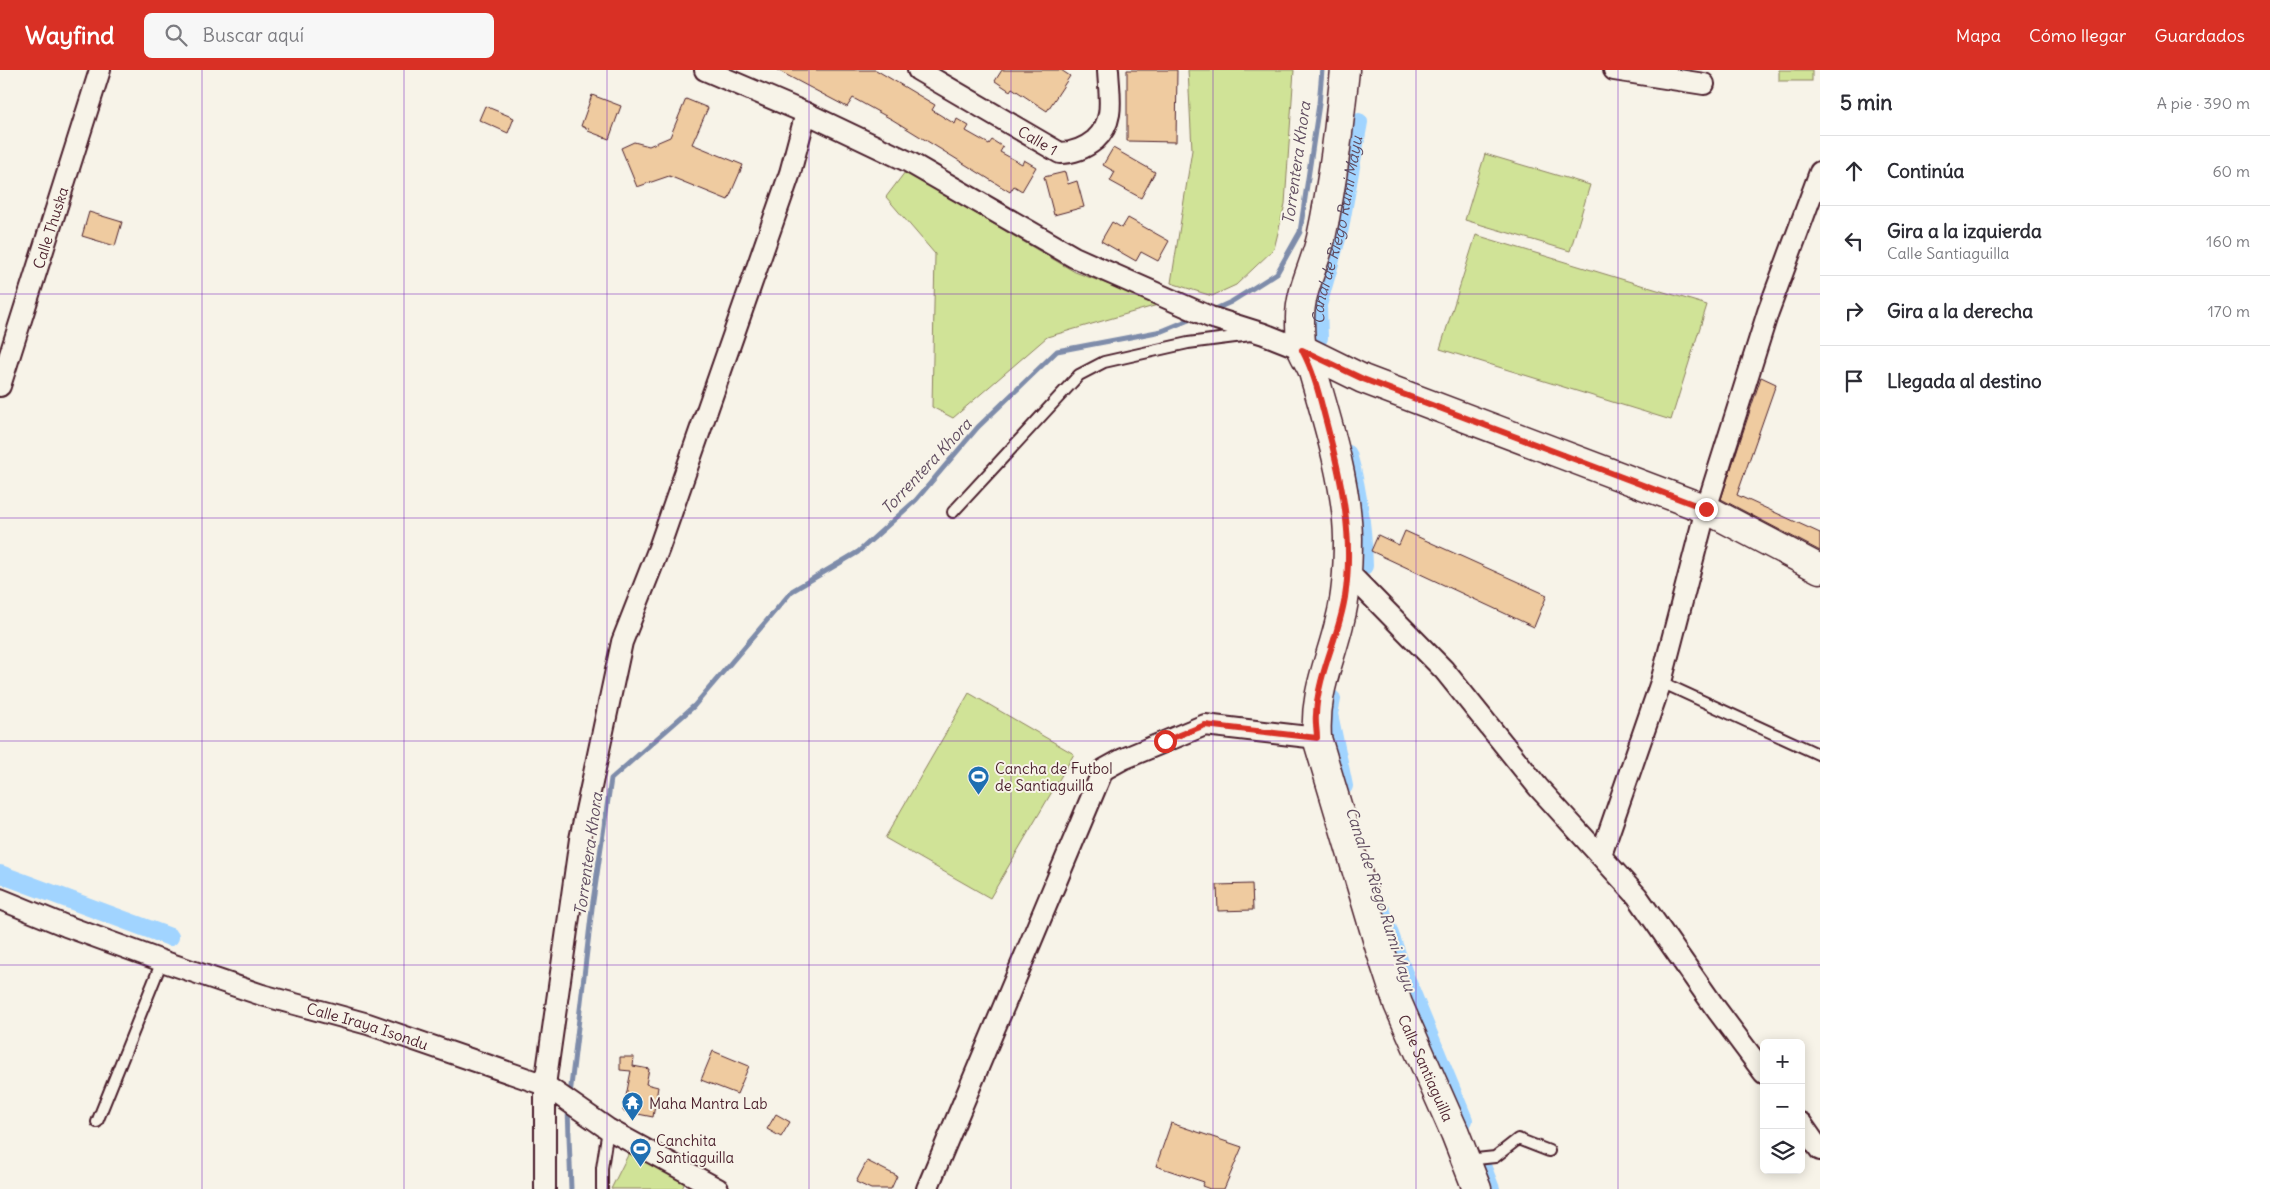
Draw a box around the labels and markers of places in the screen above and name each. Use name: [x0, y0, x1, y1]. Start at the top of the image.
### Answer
place label: Cancha de Futbol de Santiaguilla: [995, 759, 1113, 795]
sports icon: Cancha de Futbol de Santiaguilla: [967, 765, 991, 796]
temple icon: Maha Mantra Lab: [621, 1091, 645, 1122]
place label: Maha Mantra Lab: [649, 1094, 768, 1113]
place label: Canchita Santiaguilla: [656, 1131, 735, 1167]
sports icon: Canchita Santiaguilla: [628, 1137, 652, 1168]

